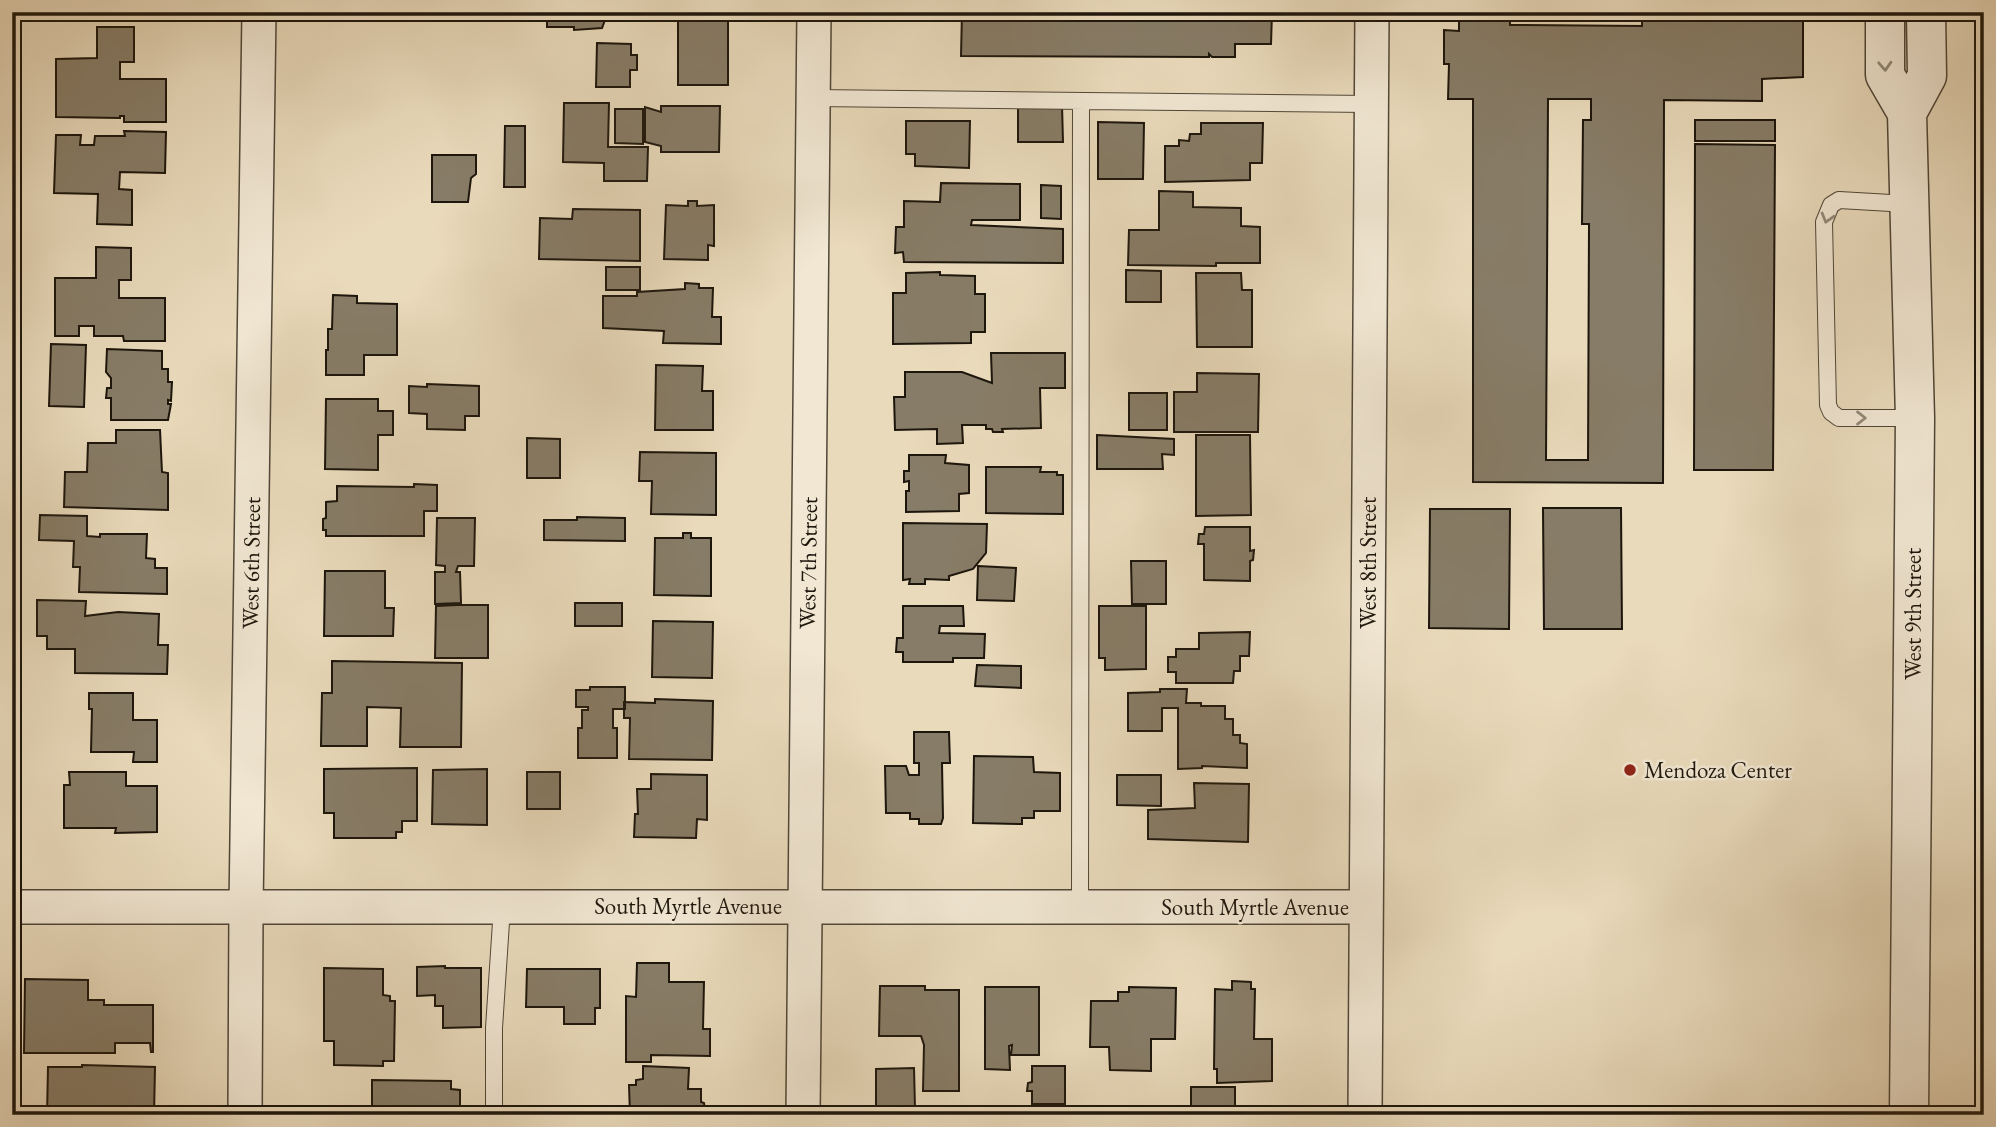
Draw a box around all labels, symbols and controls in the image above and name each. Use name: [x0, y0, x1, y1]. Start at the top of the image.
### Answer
one-way arrow: [1878, 61, 1893, 72]
one-way arrow: [1821, 212, 1836, 224]
one-way arrow: [1857, 410, 1867, 426]
street label: West 6th Street: [235, 496, 267, 629]
street label: West 7th Street: [792, 496, 824, 629]
street label: West 8th Street: [1353, 496, 1383, 629]
street label: West 9th Street: [1898, 547, 1928, 680]
place label: Mendoza Center: [1644, 755, 1792, 785]
marker: Mendoza Center: [1622, 762, 1638, 778]
street label: South Myrtle Avenue: [594, 891, 782, 921]
street label: South Myrtle Avenue: [1161, 892, 1349, 922]

